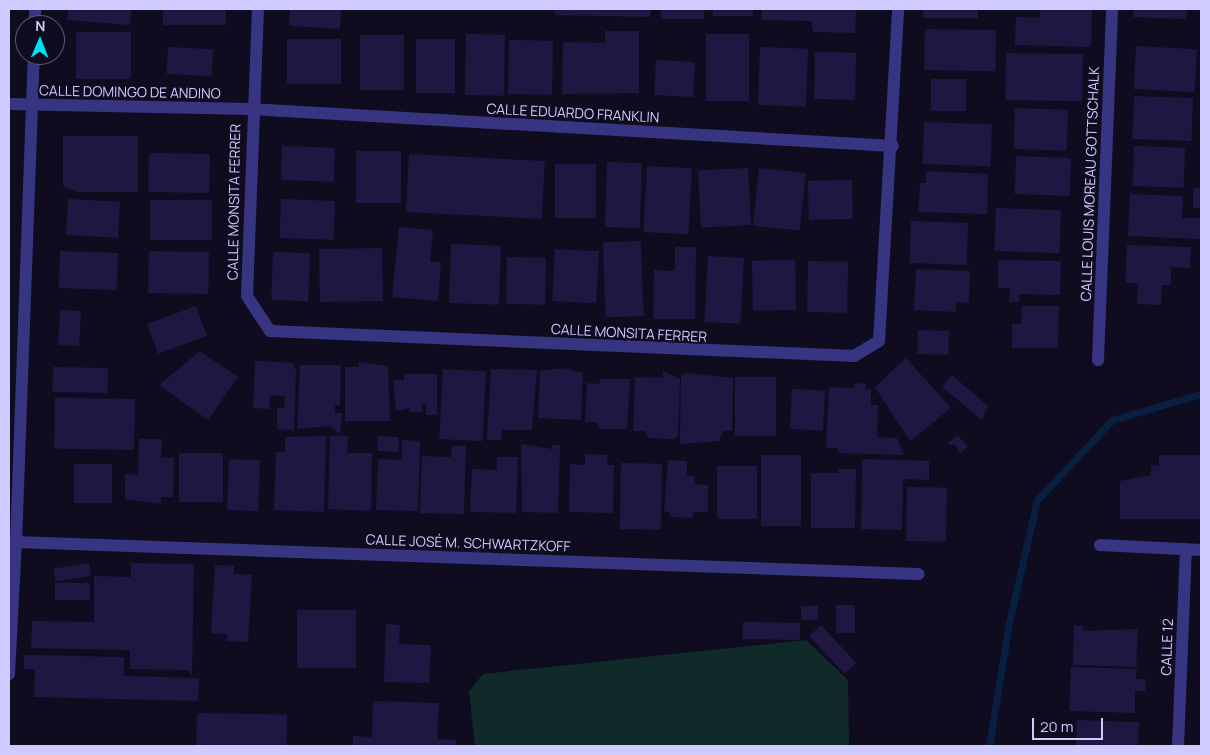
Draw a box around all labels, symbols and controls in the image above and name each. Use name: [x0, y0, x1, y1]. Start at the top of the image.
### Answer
north arrow: [15, 15, 65, 65]
text: N: [35, 16, 45, 35]
street label: CALLE LOUIS MOREAU GOTTSCHALK: [1078, 66, 1102, 302]
street label: CALLE DOMINGO DE ANDINO: [39, 82, 221, 102]
street label: CALLE EDUARDO FRANKLIN: [486, 100, 660, 126]
street label: CALLE MONSITA FERRER: [224, 124, 244, 280]
street label: CALLE MONSITA FERRER: [551, 321, 707, 345]
street label: CALLE JOSÉ M. SCHWARTZKOFF: [365, 531, 571, 555]
street label: CALLE 12: [1158, 618, 1176, 676]
scale bar: [1035, 708, 1106, 740]
text: 20 m: [1040, 716, 1073, 737]

